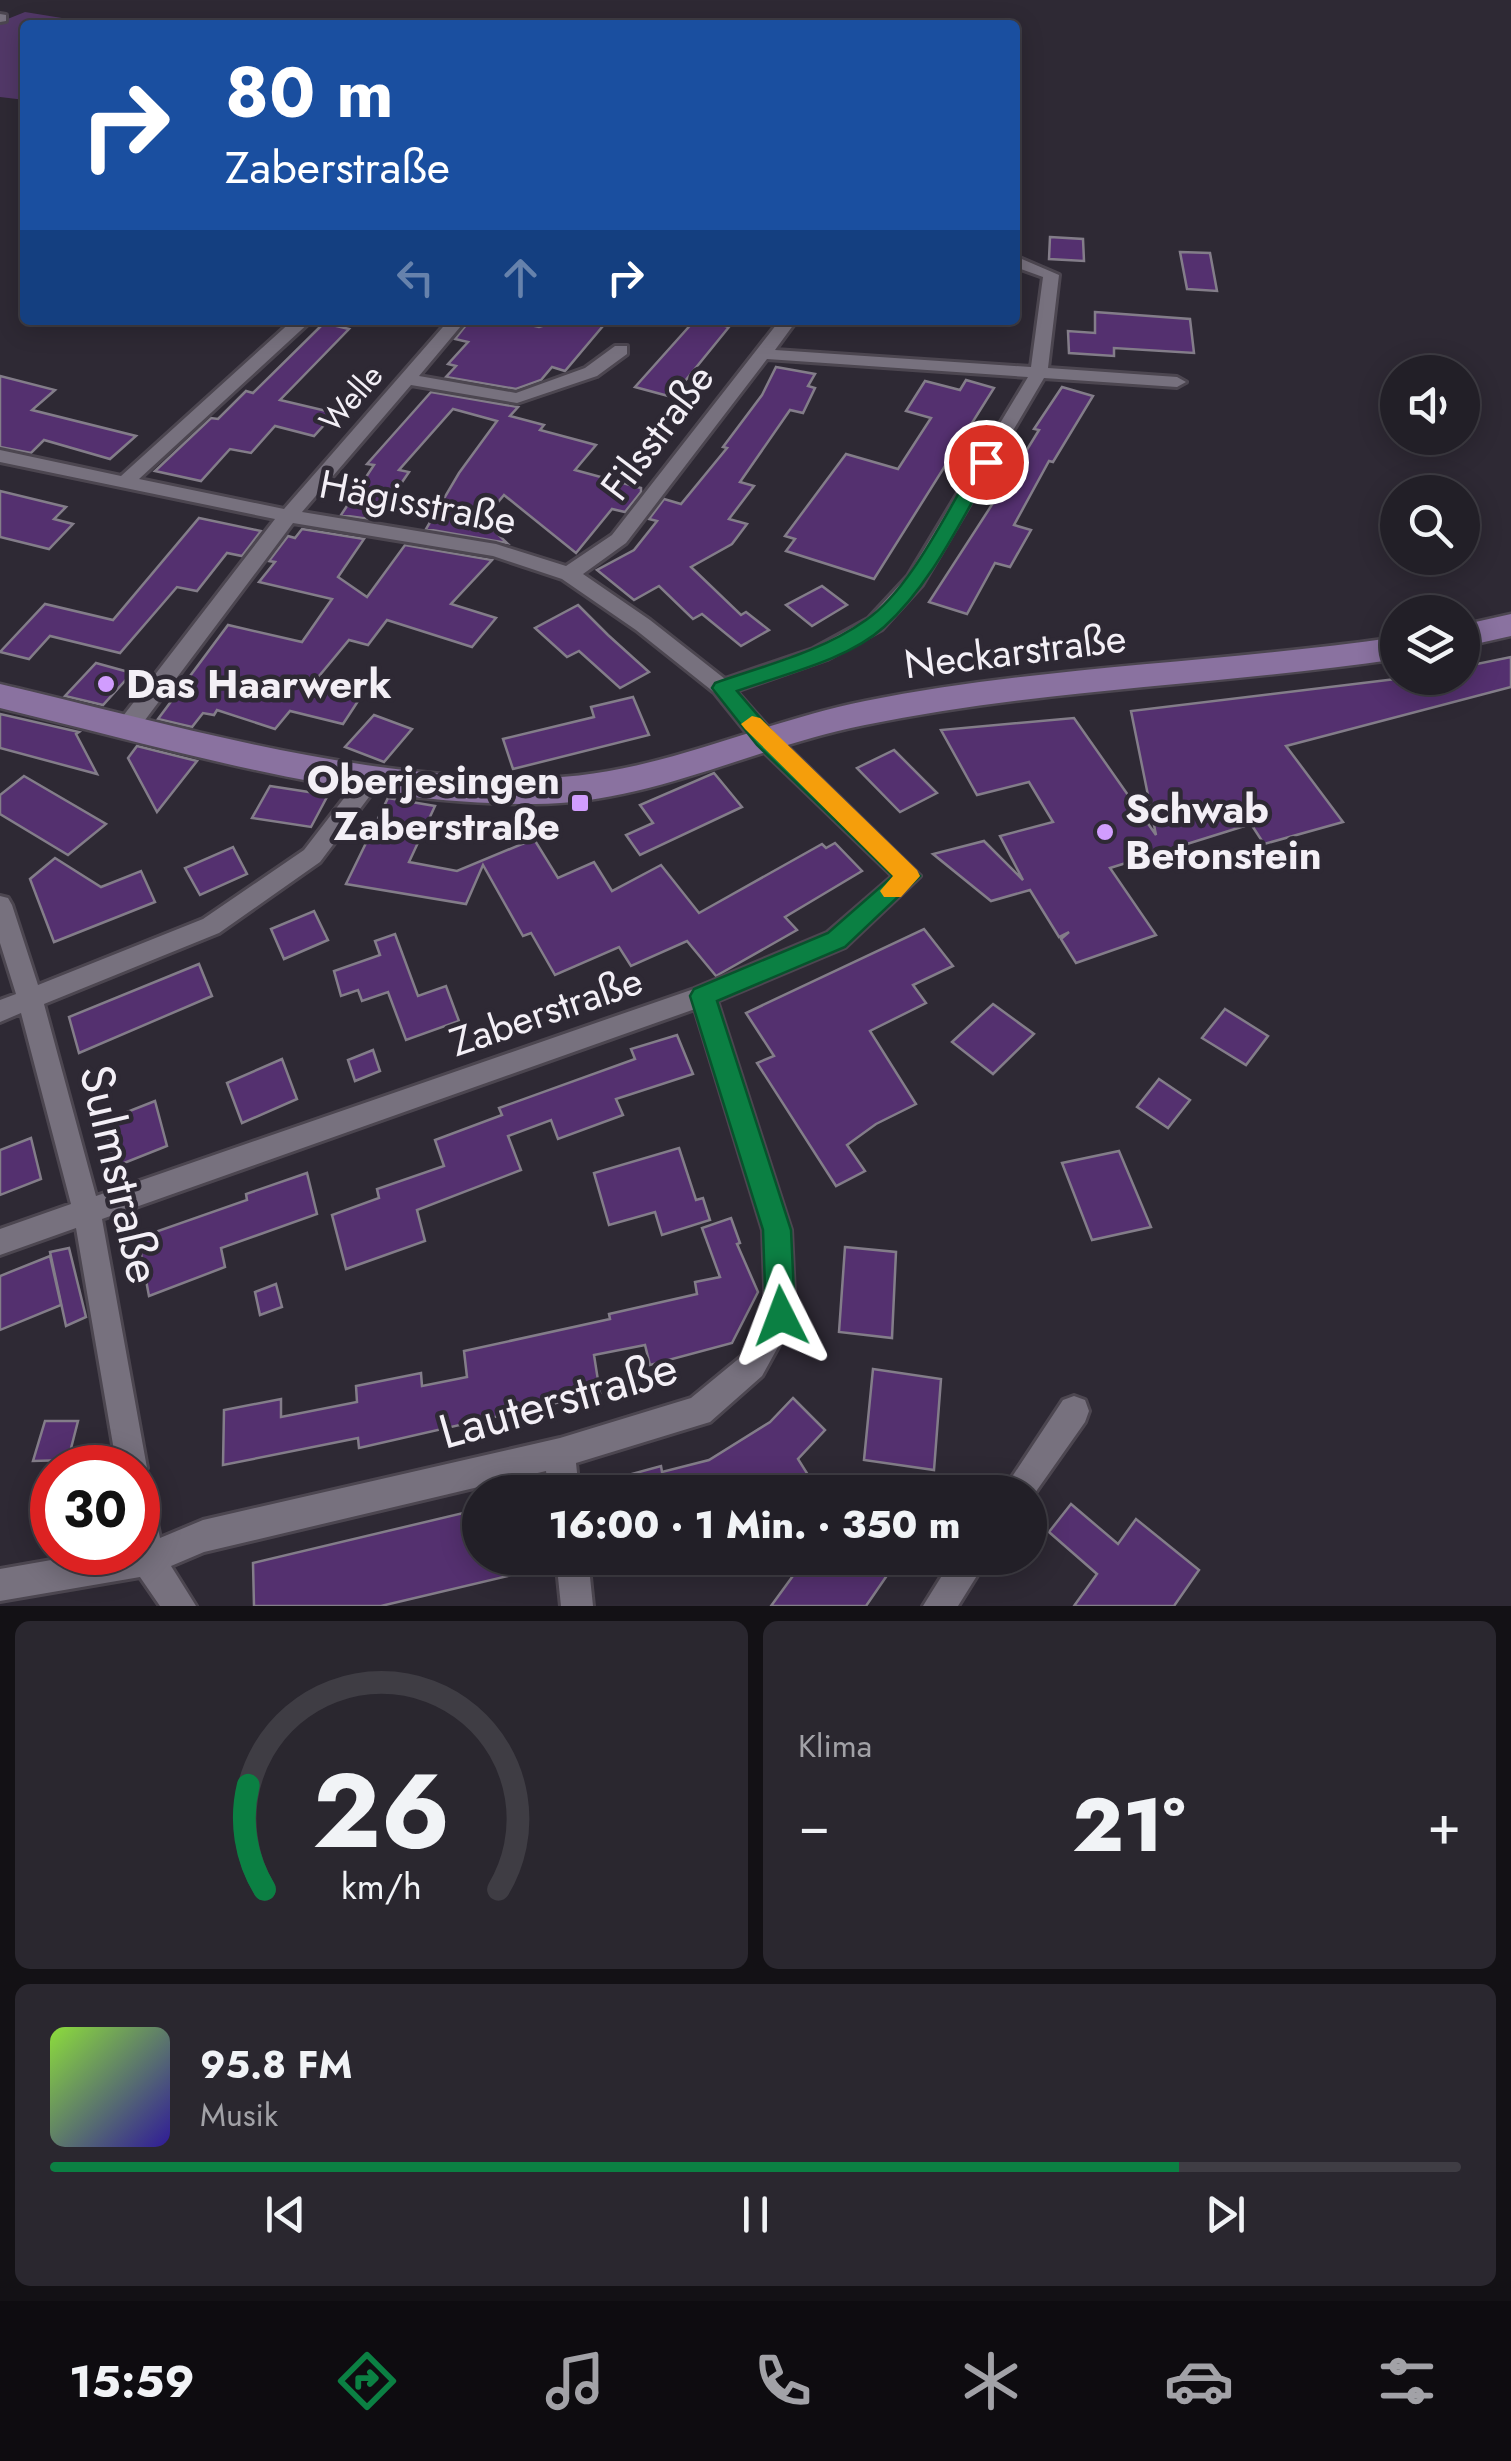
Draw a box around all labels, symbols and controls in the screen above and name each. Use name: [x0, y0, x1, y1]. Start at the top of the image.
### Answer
text: 80 m: [225, 42, 394, 143]
icon: right: [60, 60, 190, 190]
text: Zaberstraße: [225, 135, 450, 200]
icon: left: [388, 250, 443, 305]
icon: ahead: [493, 250, 548, 305]
icon: right: [598, 250, 653, 305]
street label: Filsstraße: [586, 352, 728, 512]
street label: Welle: [308, 354, 394, 442]
map controls: [1380, 355, 1480, 695]
button: sound: [1380, 355, 1480, 455]
pin: [944, 420, 1029, 505]
icon: arrive: [959, 435, 1014, 490]
street label: Hägisstraße: [315, 455, 521, 549]
button: search: [1380, 475, 1480, 575]
button: layers: [1380, 595, 1480, 695]
street label: Neckarstraße: [901, 609, 1129, 693]
place label: Das Haarwerk: [126, 655, 392, 713]
marker: Das Haarwerk: [95, 673, 117, 695]
place label: Oberjesingen Zaberstraße: [307, 751, 560, 855]
place label: Schwab Betonstein: [1125, 780, 1322, 884]
marker: Oberjesingen Zaberstraße: [569, 792, 591, 814]
marker: Schwab Betonstein: [1094, 821, 1116, 843]
street label: Zaberstraße: [442, 951, 650, 1071]
street label: Sulmstraße: [62, 1058, 179, 1290]
position arrow: [729, 1264, 833, 1368]
street label: Lauterstraße: [431, 1333, 685, 1466]
speed limit sign: 30: [30, 1445, 160, 1575]
text: 16:00 · 1 Min. · 350 m: [549, 1497, 960, 1552]
text: Klima: [798, 1723, 872, 1769]
text: 26: [313, 1736, 450, 1886]
text: 21°: [1072, 1771, 1185, 1879]
text: −: [798, 1785, 830, 1865]
text: +: [1427, 1785, 1461, 1865]
text: km/h: [341, 1861, 422, 1912]
text: 95.8 FM: [200, 2037, 352, 2092]
text: Musik: [200, 2092, 278, 2138]
icon: previous: [258, 2187, 313, 2242]
icon: pause: [728, 2187, 783, 2242]
icon: next: [1198, 2187, 1253, 2242]
icon: directions: [332, 2346, 402, 2416]
icon: music: [540, 2346, 610, 2416]
icon: phone: [748, 2346, 818, 2416]
icon: climate: [956, 2346, 1026, 2416]
icon: car: [1164, 2346, 1234, 2416]
icon: filters: [1372, 2346, 1442, 2416]
text: 15:59: [69, 2349, 195, 2414]

